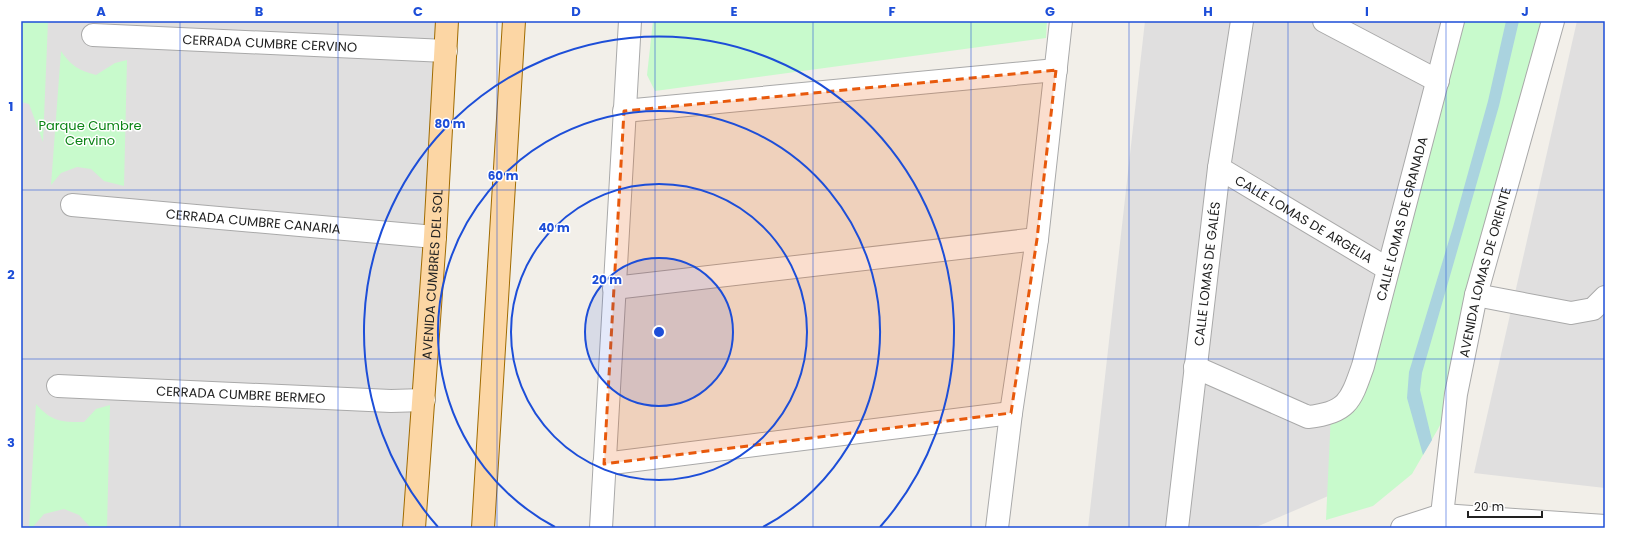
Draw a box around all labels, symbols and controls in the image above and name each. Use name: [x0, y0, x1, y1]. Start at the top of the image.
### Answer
text: A: [96, 2, 106, 21]
text: B: [255, 2, 264, 21]
text: C: [413, 2, 423, 21]
text: D: [571, 2, 581, 21]
text: E: [730, 2, 738, 21]
text: F: [888, 2, 896, 21]
text: G: [1045, 2, 1055, 21]
text: H: [1203, 2, 1213, 21]
text: I: [1365, 2, 1369, 21]
text: J: [1521, 2, 1529, 21]
street label: CERRADA CUMBRE CERVINO: [182, 30, 358, 56]
text: 1: [9, 97, 13, 116]
text: 80 m: [435, 115, 466, 132]
park label: Parque Cumbre Cervino: [38, 116, 142, 150]
street label: CALLE LOMAS DE GRANADA: [1371, 134, 1432, 303]
text: 60 m: [488, 167, 519, 184]
street label: CALLE LOMAS DE ARGELIA: [1231, 170, 1377, 267]
street label: AVENIDA LOMAS DE ORIENTE: [1454, 185, 1515, 359]
street label: AVENIDA CUMBRES DEL SOL: [417, 189, 447, 360]
street label: CALLE LOMAS DE GALÉS: [1189, 200, 1225, 347]
street label: CERRADA CUMBRE CANARIA: [165, 204, 342, 238]
text: 40 m: [538, 219, 570, 236]
text: 2: [7, 265, 15, 284]
text: 20 m: [592, 271, 622, 288]
centre of rings: [652, 325, 666, 339]
street label: CERRADA CUMBRE BERMEO: [156, 381, 326, 408]
text: 3: [7, 433, 15, 452]
scale bar: [1468, 493, 1542, 519]
text: 20 m: [1474, 498, 1504, 515]

